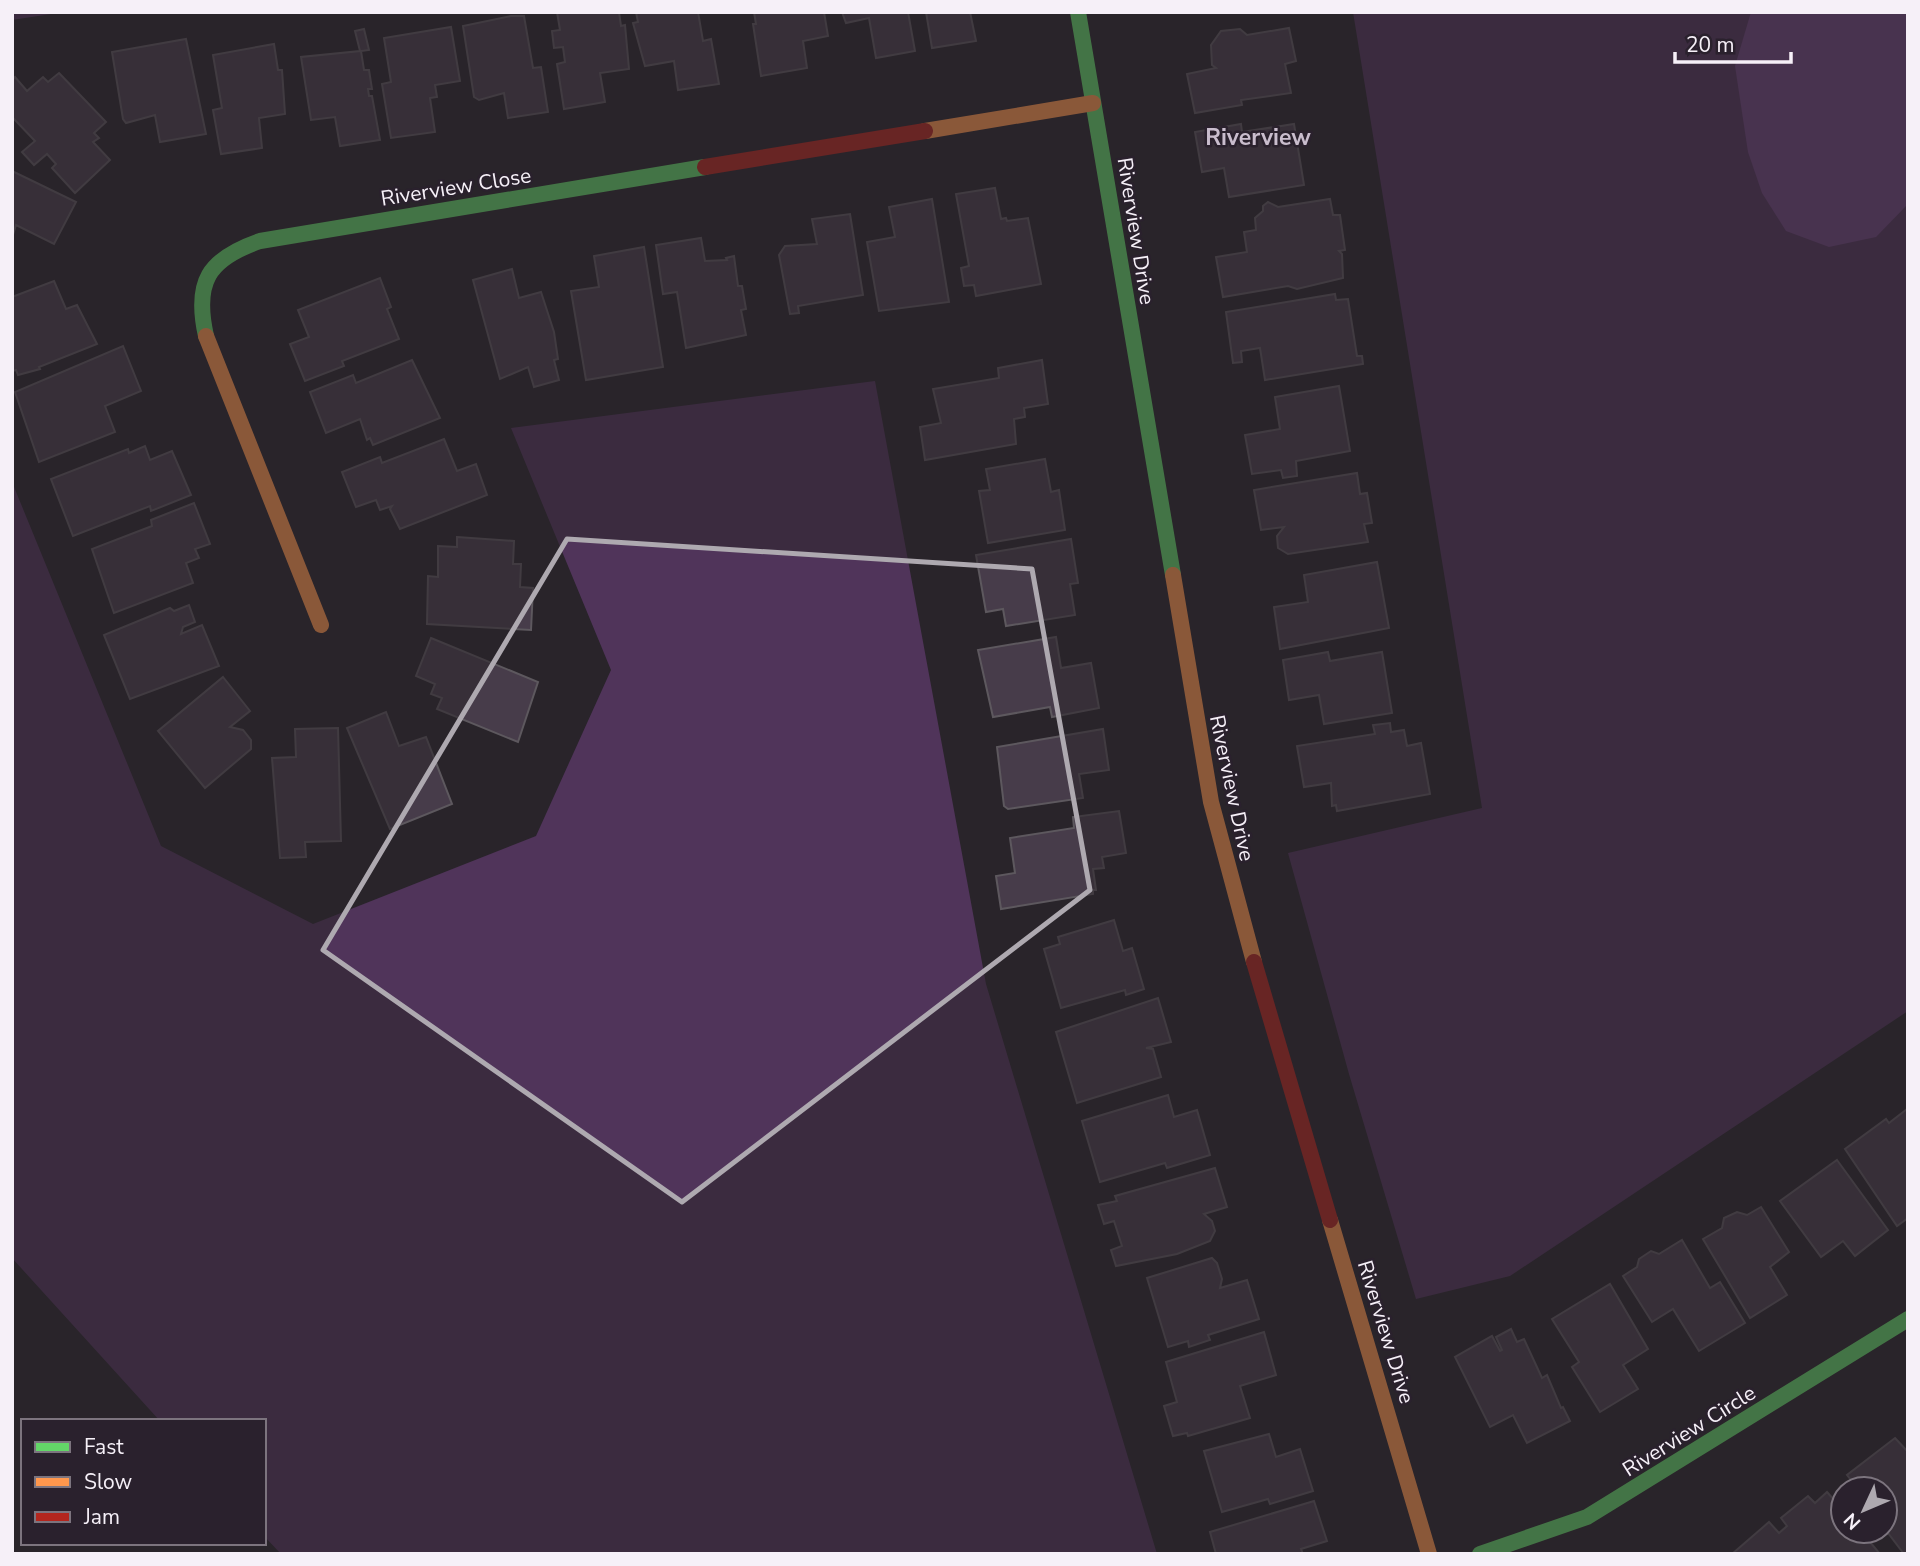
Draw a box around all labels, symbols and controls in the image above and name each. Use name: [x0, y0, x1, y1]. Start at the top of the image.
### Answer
scale bar: [1675, 21, 1790, 65]
text: 20 m: [1686, 31, 1735, 59]
district label: Riverview: [1205, 122, 1311, 153]
street label: Riverview Drive: [1111, 155, 1161, 307]
street label: Riverview Close: [379, 161, 533, 213]
street label: Riverview Drive: [1203, 712, 1261, 864]
street label: Riverview Drive: [1351, 1257, 1421, 1407]
street label: Riverview Circle: [1617, 1379, 1761, 1483]
legend: [21, 1419, 266, 1545]
text: Fast: [84, 1433, 124, 1461]
text: Slow: [84, 1468, 133, 1496]
north arrow: [1829, 1475, 1899, 1545]
text: Jam: [83, 1503, 120, 1531]
text: N: [1838, 1507, 1867, 1535]

